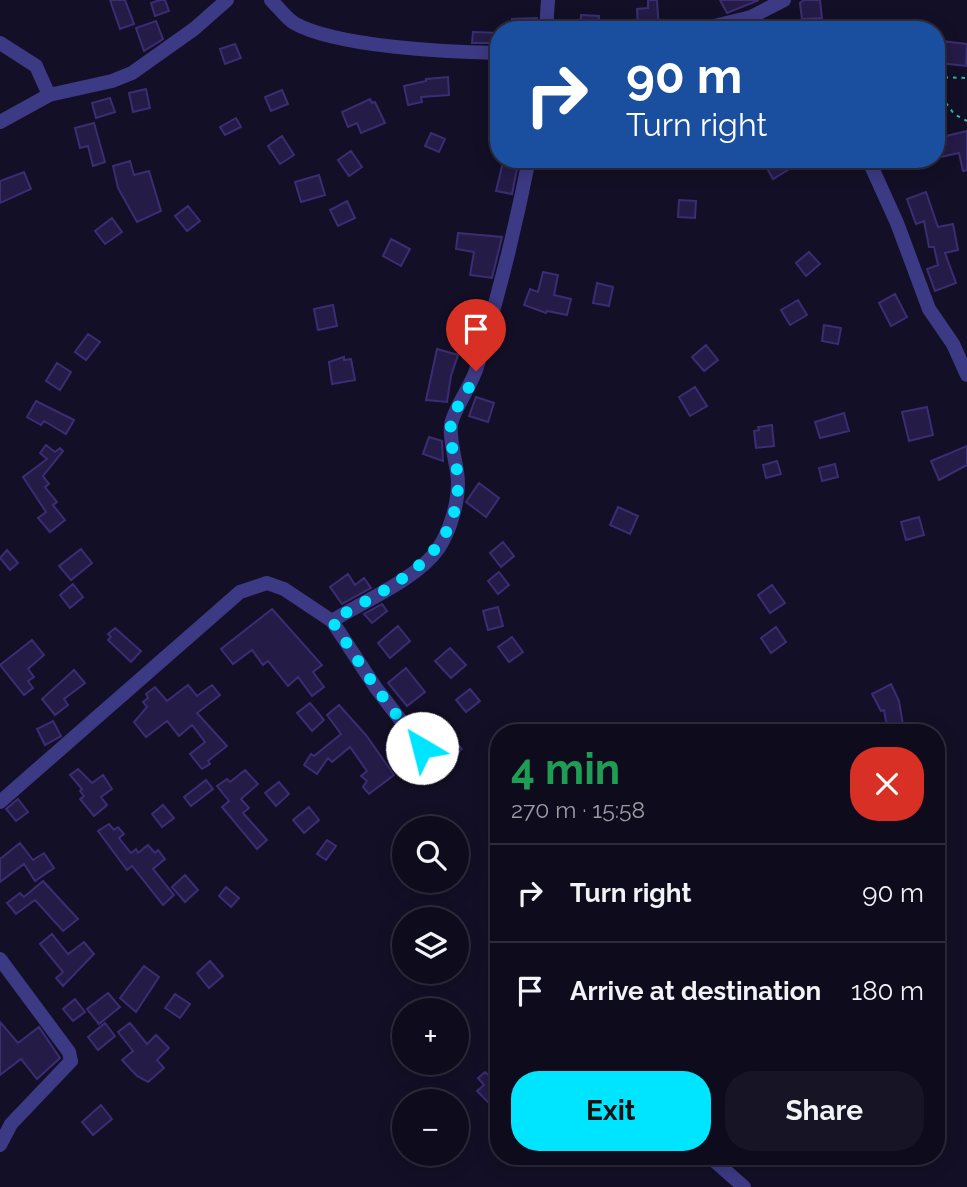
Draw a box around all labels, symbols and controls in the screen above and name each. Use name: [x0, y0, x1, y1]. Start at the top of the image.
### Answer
text: 90 m: [626, 47, 742, 104]
icon: right: [511, 49, 602, 140]
text: Turn right: [626, 106, 767, 143]
pin: [446, 299, 506, 371]
icon: arrive: [457, 310, 495, 348]
position arrow: [385, 711, 459, 785]
text: 4 min: [511, 745, 620, 794]
button: close: [850, 747, 924, 821]
text: 270 m · 15:58: [511, 796, 645, 823]
map controls: [392, 816, 469, 1166]
button: search: [392, 816, 469, 893]
icon: right: [511, 874, 549, 912]
text: Turn right: [570, 878, 691, 908]
text: 90 m: [862, 878, 924, 908]
button: layers: [392, 907, 469, 984]
icon: arrive: [511, 972, 549, 1010]
text: Arrive at destination: [570, 976, 821, 1006]
text: 180 m: [851, 976, 924, 1006]
button: +: [392, 998, 469, 1075]
button: Exit: [511, 1071, 711, 1151]
button: Share: [725, 1071, 924, 1151]
button: −: [392, 1089, 469, 1166]

